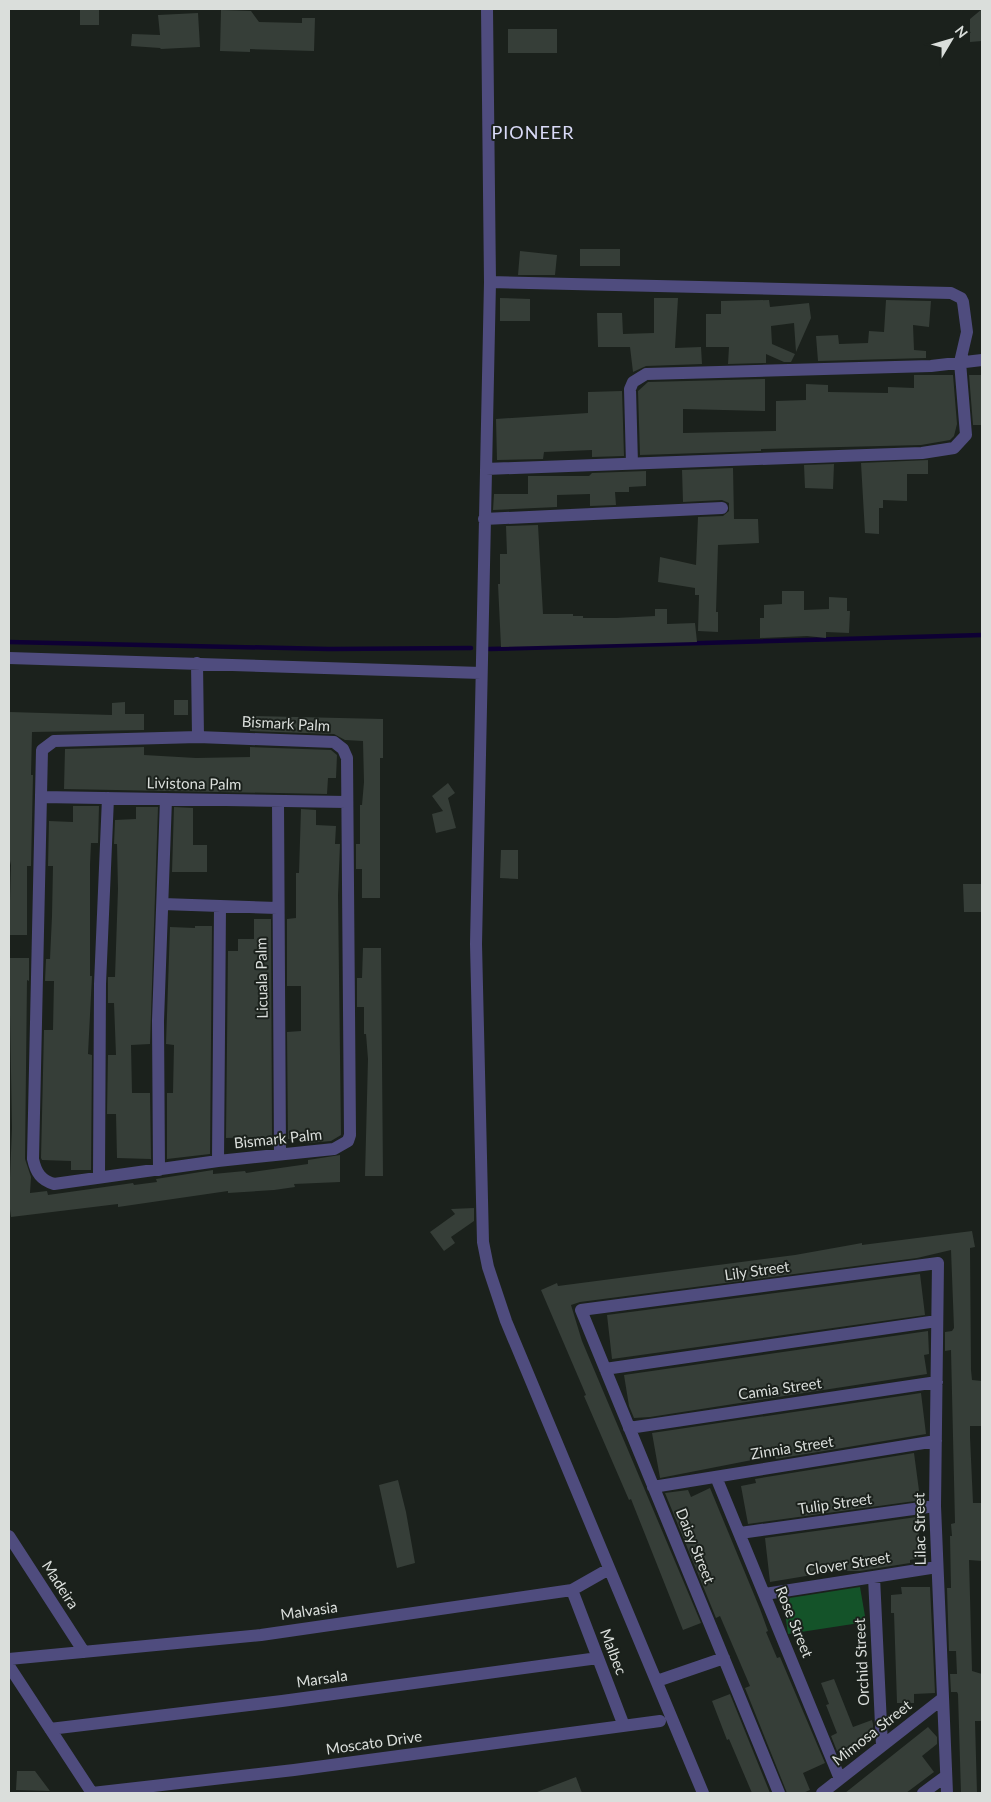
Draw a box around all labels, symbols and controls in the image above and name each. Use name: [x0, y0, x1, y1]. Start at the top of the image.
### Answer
north arrow: [926, 15, 976, 65]
text: N: [952, 22, 972, 41]
district label: PIONEER: [491, 121, 575, 143]
street label: Bismark Palm: [241, 712, 331, 734]
street label: Livistona Palm: [146, 773, 242, 793]
street label: Licuala Palm: [251, 937, 271, 1019]
street label: Bismark Palm: [233, 1124, 323, 1152]
street label: Lily Street: [723, 1256, 791, 1283]
street label: Camia Street: [737, 1373, 823, 1403]
street label: Zinnia Street: [749, 1431, 835, 1462]
street label: Tulip Street: [797, 1489, 874, 1517]
street label: Lilac Street: [909, 1492, 929, 1566]
street label: Daisy Street: [673, 1505, 719, 1586]
street label: Clover Street: [804, 1547, 892, 1579]
street label: Madeira: [39, 1557, 83, 1612]
street label: Rose Street: [773, 1583, 818, 1660]
street label: Malvasia: [279, 1597, 338, 1623]
street label: Orchid Street: [850, 1617, 872, 1706]
street label: Malbec: [597, 1626, 631, 1677]
street label: Marsala: [295, 1666, 349, 1691]
street label: Mimosa Street: [828, 1695, 915, 1769]
street label: Moscato Drive: [325, 1726, 423, 1758]

